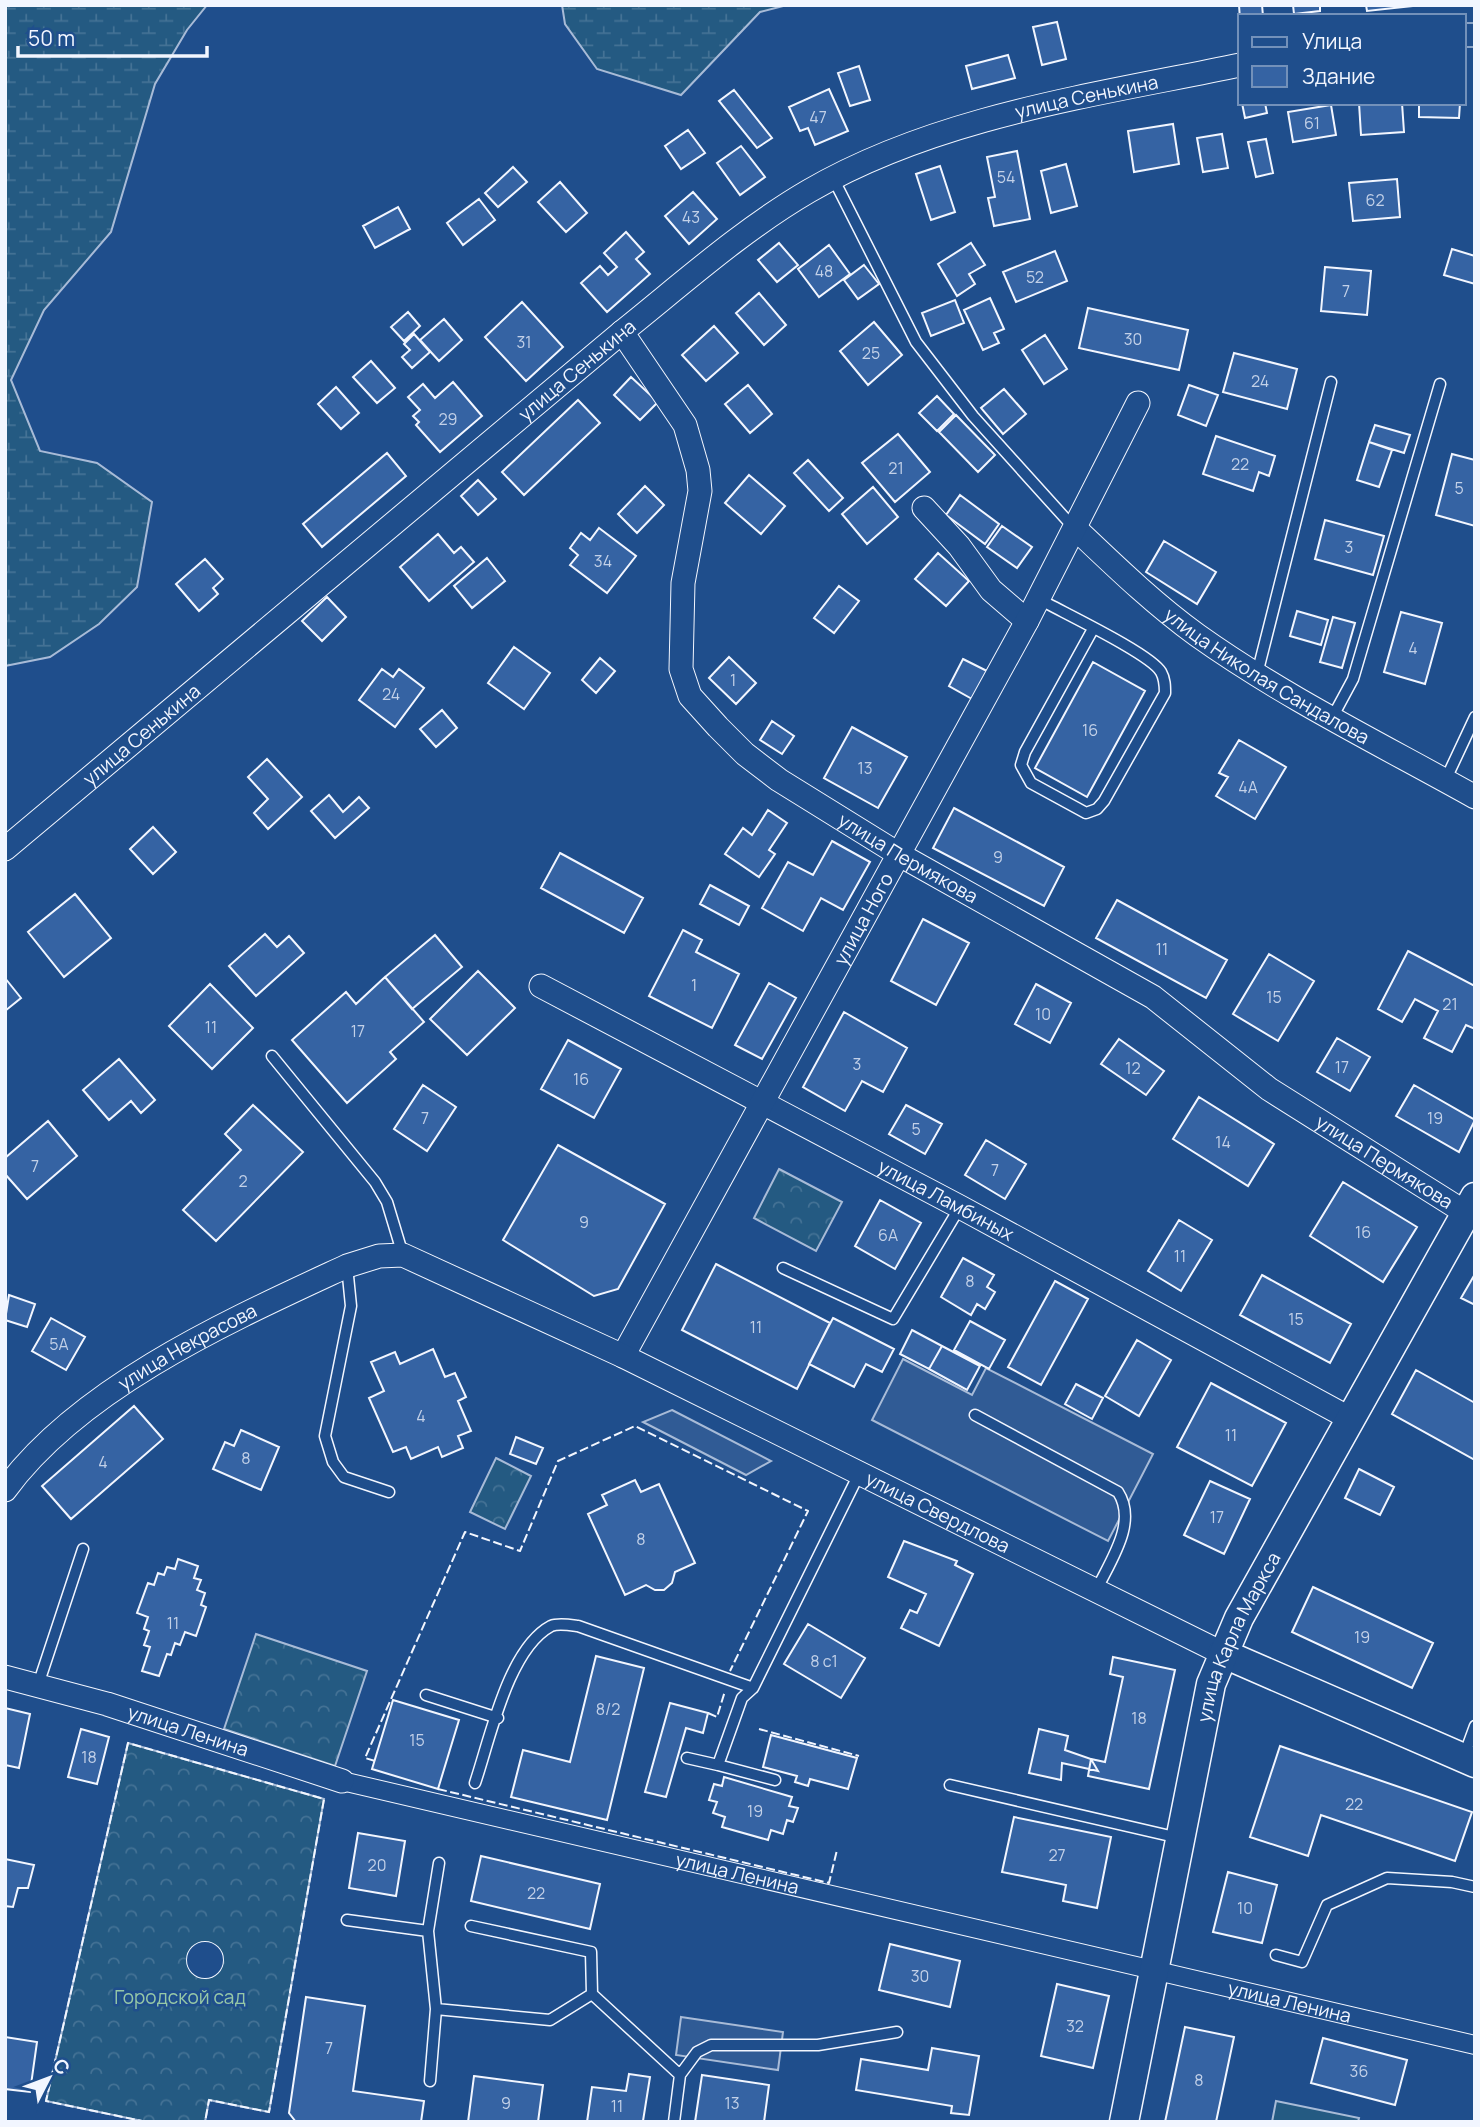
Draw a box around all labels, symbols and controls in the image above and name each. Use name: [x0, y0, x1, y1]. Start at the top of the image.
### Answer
scale bar: [18, 14, 206, 58]
legend: [1238, 14, 1466, 105]
text: 50 m: [28, 24, 75, 52]
text: Улица: [1302, 27, 1362, 55]
text: Здание: [1302, 62, 1375, 90]
street label: улица Сенькина: [1012, 69, 1160, 125]
house number: 47: [809, 106, 827, 128]
house number: 61: [1304, 112, 1320, 134]
house number: 54: [997, 166, 1015, 188]
house number: 62: [1365, 189, 1385, 211]
house number: 43: [682, 206, 700, 228]
house number: 48: [815, 260, 833, 282]
house number: 52: [1026, 266, 1044, 288]
house number: 7: [1342, 280, 1350, 302]
street label: улица Сенькина: [513, 313, 641, 427]
house number: 30: [1124, 328, 1142, 350]
house number: 31: [516, 331, 532, 353]
house number: 25: [862, 342, 880, 364]
house number: 24: [1251, 370, 1269, 392]
house number: 29: [438, 408, 458, 430]
house number: 22: [1231, 453, 1249, 475]
house number: 21: [888, 457, 904, 479]
house number: 5: [1454, 477, 1464, 499]
house number: 3: [1345, 536, 1353, 558]
house number: 34: [594, 550, 612, 572]
street label: улица Николая Сандалова: [1159, 602, 1374, 750]
house number: 4: [1408, 637, 1418, 659]
house number: 1: [730, 669, 736, 691]
street label: улица Сенькина: [77, 678, 206, 791]
house number: 24: [382, 683, 400, 705]
house number: 16: [1082, 719, 1098, 741]
house number: 13: [857, 757, 873, 779]
house number: 4А: [1238, 776, 1258, 798]
street label: улица Пермякова: [833, 807, 983, 909]
house number: 9: [993, 846, 1003, 868]
street label: улица Ного: [827, 868, 899, 970]
house number: 11: [1156, 938, 1168, 960]
house number: 1: [691, 974, 697, 996]
house number: 15: [1266, 986, 1282, 1008]
house number: 21: [1442, 993, 1458, 1015]
house number: 10: [1035, 1003, 1051, 1025]
house number: 11: [205, 1016, 217, 1038]
house number: 17: [351, 1020, 365, 1042]
house number: 3: [853, 1053, 861, 1075]
house number: 17: [1335, 1056, 1349, 1078]
house number: 12: [1125, 1057, 1141, 1079]
house number: 16: [573, 1068, 589, 1090]
house number: 7: [421, 1107, 429, 1129]
house number: 19: [1427, 1107, 1443, 1129]
street label: улица Пермякова: [1311, 1109, 1458, 1215]
house number: 5: [911, 1118, 921, 1140]
house number: 14: [1215, 1131, 1231, 1153]
street label: улица Ламбиных: [874, 1153, 1018, 1247]
house number: 7: [31, 1155, 39, 1177]
house number: 7: [991, 1159, 999, 1181]
house number: 2: [238, 1170, 248, 1192]
house number: 9: [579, 1211, 589, 1233]
house number: 16: [1355, 1221, 1371, 1243]
house number: 6А: [878, 1224, 898, 1246]
house number: 11: [1174, 1245, 1186, 1267]
house number: 8: [965, 1270, 975, 1292]
street label: улица Некрасова: [113, 1298, 261, 1396]
house number: 15: [1288, 1308, 1304, 1330]
house number: 11: [750, 1316, 762, 1338]
house number: 5А: [49, 1333, 69, 1355]
house number: 4: [416, 1405, 426, 1427]
house number: 11: [1225, 1424, 1237, 1446]
house number: 8: [241, 1447, 251, 1469]
house number: 4: [98, 1451, 108, 1473]
street label: улица Свердлова: [861, 1465, 1014, 1559]
house number: 17: [1210, 1506, 1224, 1528]
house number: 8: [636, 1528, 646, 1550]
street label: улица Карла Маркса: [1191, 1547, 1286, 1724]
house number: 11: [167, 1612, 179, 1634]
house number: 19: [1354, 1626, 1370, 1648]
house number: 8 с1: [810, 1650, 838, 1672]
house number: 8/2: [596, 1698, 620, 1720]
street label: улица Ленина: [124, 1699, 252, 1763]
house number: 18: [1131, 1707, 1147, 1729]
house number: 15: [409, 1729, 425, 1751]
house number: 18: [81, 1746, 97, 1768]
house number: 22: [1345, 1793, 1363, 1815]
house number: 19: [747, 1800, 763, 1822]
house number: 27: [1048, 1844, 1066, 1866]
street label: улица Ленина: [673, 1846, 802, 1900]
house number: 20: [368, 1854, 386, 1876]
house number: 22: [527, 1882, 545, 1904]
house number: 10: [1237, 1897, 1253, 1919]
house number: 30: [911, 1965, 929, 1987]
street label: улица Ленина: [1225, 1975, 1354, 2029]
park label: Городской сад: [114, 1984, 246, 2010]
house number: 32: [1066, 2015, 1084, 2037]
house number: 7: [325, 2037, 333, 2059]
north arrow: [14, 2043, 84, 2113]
text: С: [47, 2053, 76, 2081]
house number: 36: [1350, 2060, 1368, 2082]
house number: 8: [1194, 2069, 1204, 2091]
house number: 9: [501, 2092, 511, 2114]
house number: 13: [724, 2092, 740, 2114]
house number: 11: [611, 2095, 623, 2117]

